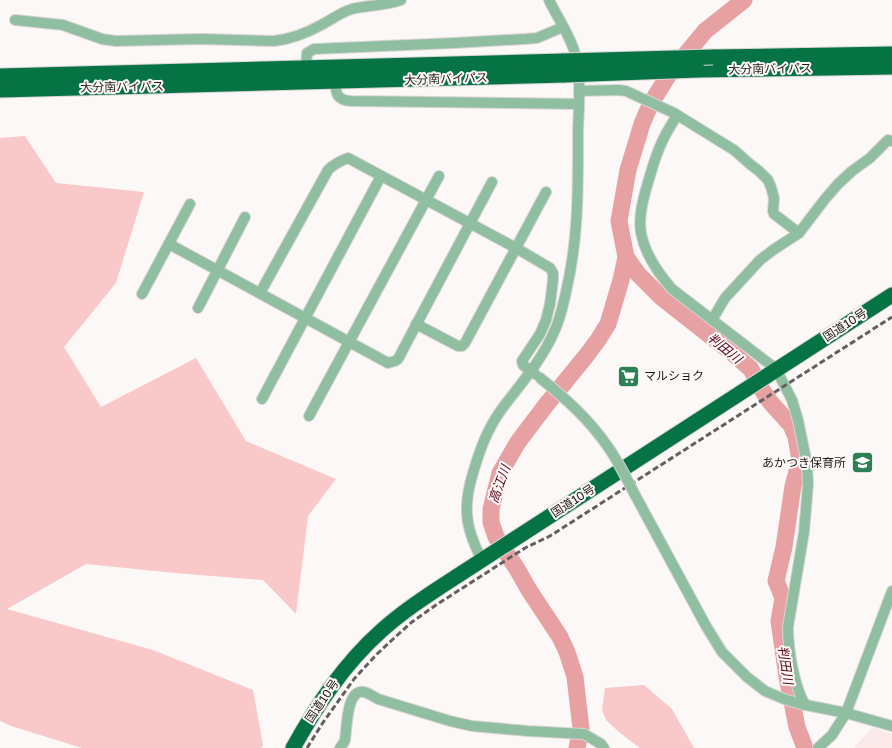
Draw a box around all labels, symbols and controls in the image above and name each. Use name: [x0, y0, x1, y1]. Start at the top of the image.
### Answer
street label: 大分南バイパス: [728, 60, 812, 77]
street label: 大分南バイパス: [404, 70, 488, 87]
street label: 大分南バイパス: [80, 78, 164, 95]
street label: 国道10号: [820, 305, 869, 344]
water label: 判田川: [705, 330, 747, 368]
supermarket icon: マルショク: [615, 363, 641, 389]
place label: マルショク: [644, 368, 704, 383]
school or university icon: あかつき保育所: [849, 450, 875, 476]
place label: あかつき保育所: [762, 455, 846, 470]
water label: 高江川: [485, 461, 514, 505]
street label: 国道10号: [548, 481, 597, 520]
water label: 判田川: [775, 644, 797, 687]
street label: 国道10号: [302, 676, 342, 725]

